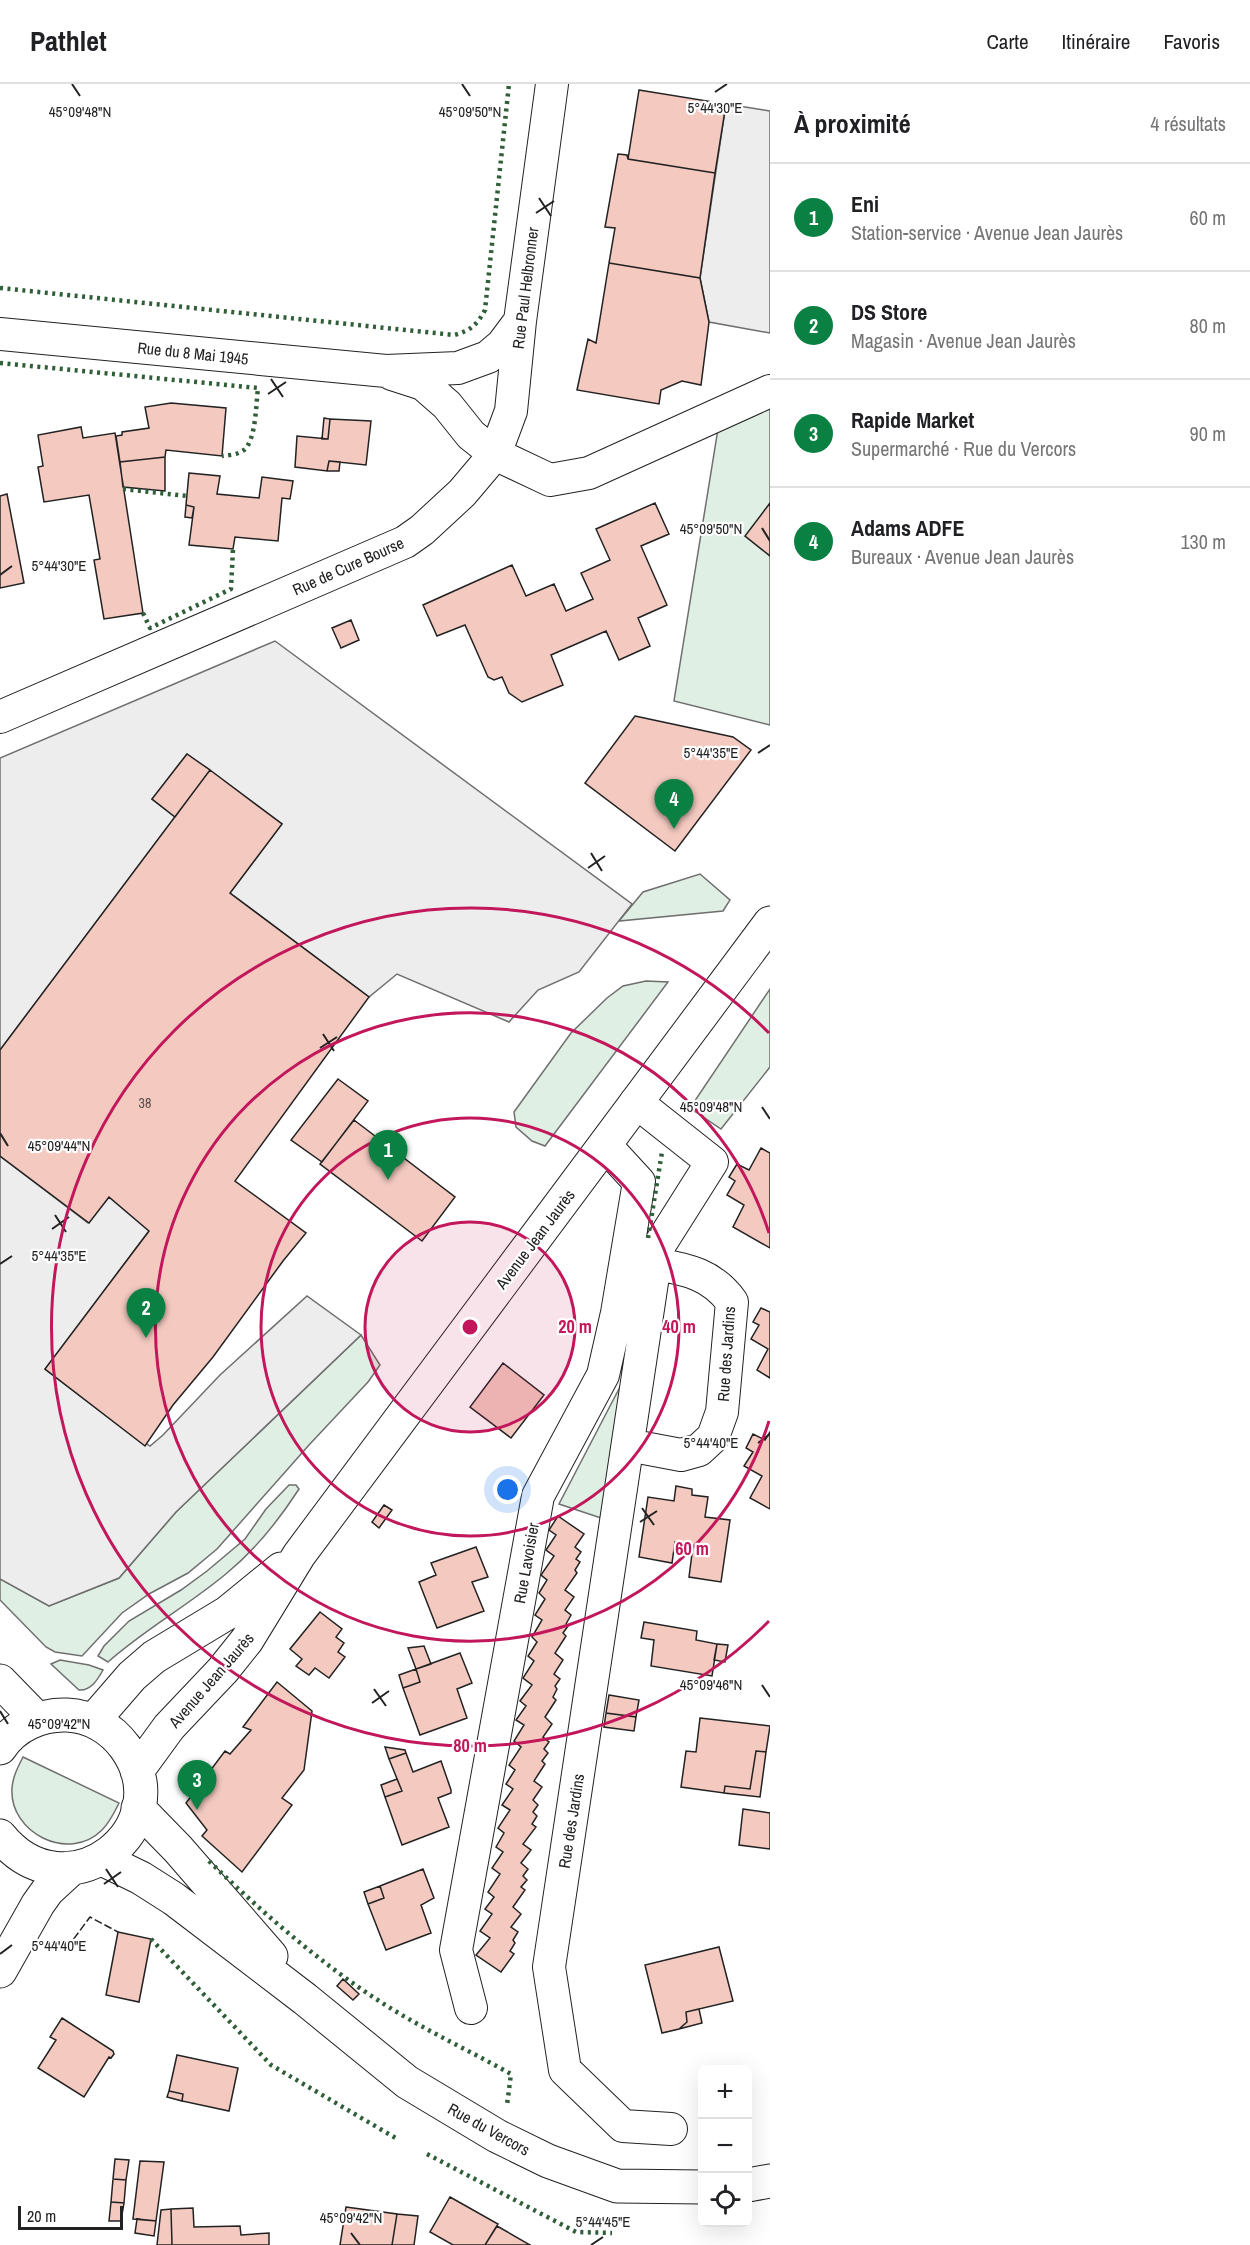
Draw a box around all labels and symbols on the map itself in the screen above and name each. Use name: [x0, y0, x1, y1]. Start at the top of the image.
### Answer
text: 5°44'30"E: [687, 97, 743, 118]
text: 45°09'48"N: [49, 101, 111, 122]
text: 45°09'50"N: [439, 101, 501, 122]
street label: Rue Paul Helbronner: [507, 225, 543, 350]
street label: Rue du 8 Mai 1945: [136, 336, 250, 370]
text: 45°09'50"N: [680, 518, 742, 539]
street label: Rue de Cure Bourse: [289, 532, 407, 600]
text: 5°44'30"E: [31, 555, 87, 576]
text: 5°44'35"E: [683, 742, 739, 763]
pin: 4: [654, 780, 694, 829]
house number: 38: [139, 1094, 151, 1112]
text: 45°09'48"N: [680, 1096, 742, 1117]
pin: 1: [368, 1130, 408, 1180]
text: 45°09'44"N: [28, 1135, 90, 1156]
street label: Avenue Jean Jaurès: [490, 1185, 580, 1294]
text: 5°44'35"E: [31, 1245, 87, 1266]
pin: 2: [126, 1288, 166, 1338]
street label: Rue des Jardins: [712, 1306, 740, 1402]
text: 20 m: [558, 1314, 592, 1339]
text: 40 m: [662, 1314, 696, 1339]
centre of rings: [460, 1317, 480, 1337]
text: 5°44'40"E: [683, 1432, 739, 1453]
your location: [493, 1475, 522, 1504]
street label: Rue Lavoisier: [508, 1520, 544, 1605]
text: 60 m: [675, 1536, 709, 1561]
street label: Avenue Jean Jaurès: [163, 1628, 258, 1733]
text: 45°09'46"N: [680, 1674, 742, 1695]
text: 45°09'42"N: [28, 1713, 90, 1734]
text: 80 m: [453, 1733, 487, 1758]
pin: 3: [178, 1760, 216, 1810]
street label: Rue des Jardins: [553, 1772, 589, 1870]
text: 5°44'40"E: [31, 1935, 87, 1956]
street label: Rue du Vercors: [444, 2097, 534, 2161]
scale bar: [18, 2203, 123, 2230]
text: 45°09'42"N: [320, 2207, 382, 2228]
text: 5°44'45"E: [575, 2211, 631, 2232]

